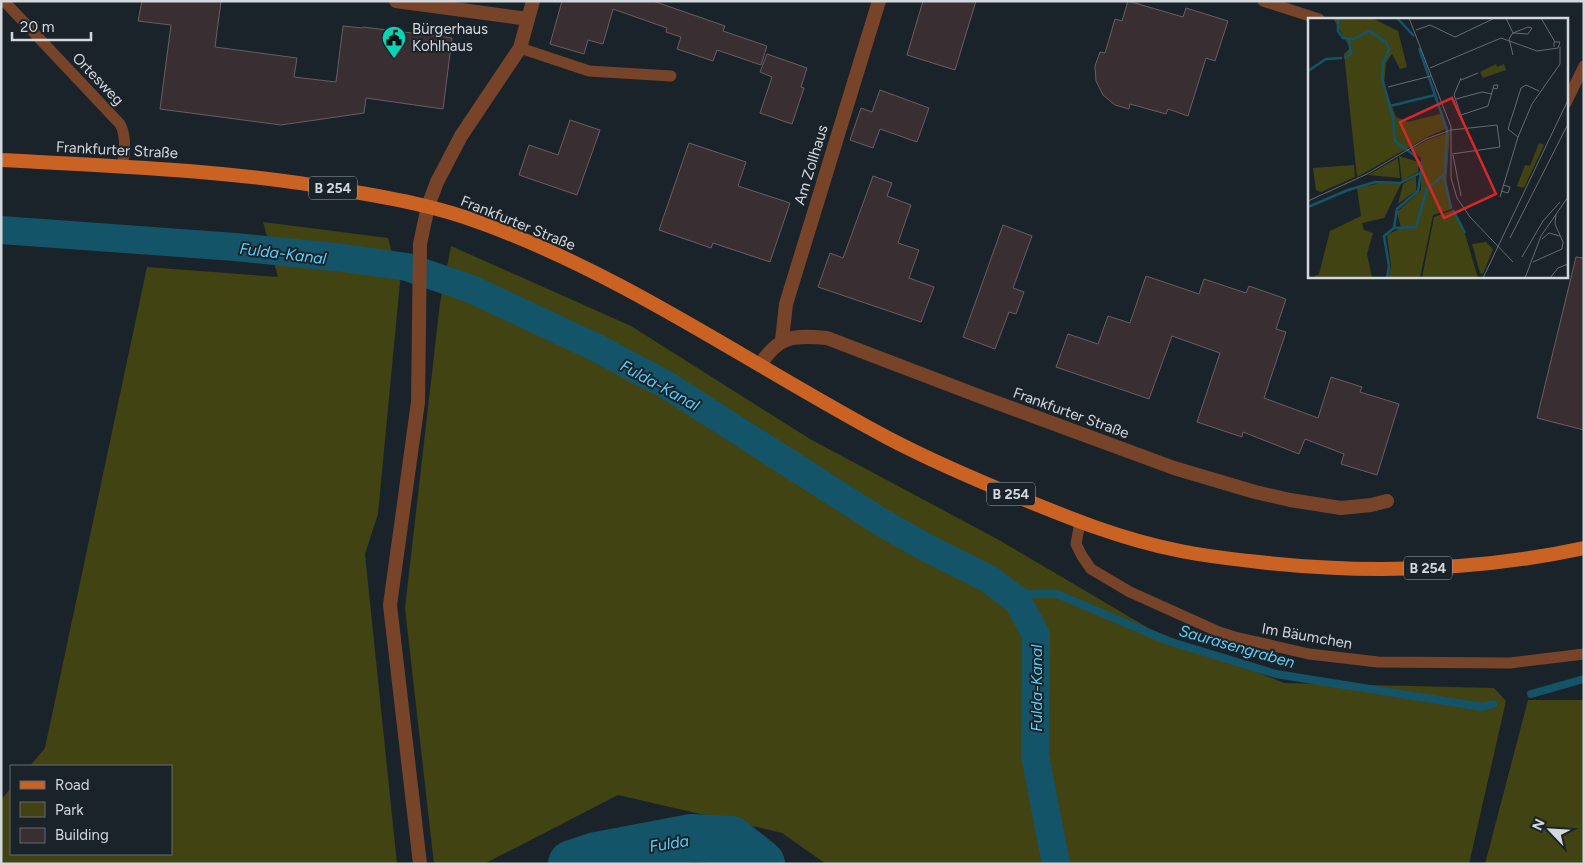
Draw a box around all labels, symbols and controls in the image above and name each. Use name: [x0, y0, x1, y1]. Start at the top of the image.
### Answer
scale bar: [12, 10, 91, 42]
text: 20 m: [20, 18, 54, 36]
inset map: [1308, 18, 1568, 278]
place label: Bürgerhaus Kohlhaus: [412, 20, 488, 55]
public building icon: Bürgerhaus Kohlhaus: [381, 25, 407, 59]
street label: Ortesweg: [69, 49, 127, 109]
street label: Am Zollhaus: [790, 123, 832, 207]
street label: Frankfurter Straße: [56, 138, 178, 162]
road number: B 254: [309, 177, 357, 200]
street label: Frankfurter Straße: [458, 192, 578, 254]
water label: Fulda-Kanal: [238, 239, 328, 268]
water label: Fulda-Kanal: [617, 356, 703, 415]
street label: Frankfurter Straße: [1011, 384, 1131, 442]
road number: B 254: [987, 482, 1035, 506]
road number: B 254: [1404, 556, 1452, 580]
street label: Im Bäumchen: [1260, 619, 1354, 653]
water label: Saurasengraben: [1177, 621, 1297, 672]
water label: Fulda-Kanal: [1027, 644, 1046, 732]
legend: [10, 765, 172, 855]
text: Road: [55, 776, 90, 794]
text: Park: [55, 801, 84, 819]
north arrow: [1525, 805, 1575, 855]
text: N: [1529, 816, 1549, 833]
text: Building: [55, 826, 109, 844]
water label: Fulda: [648, 831, 690, 856]

